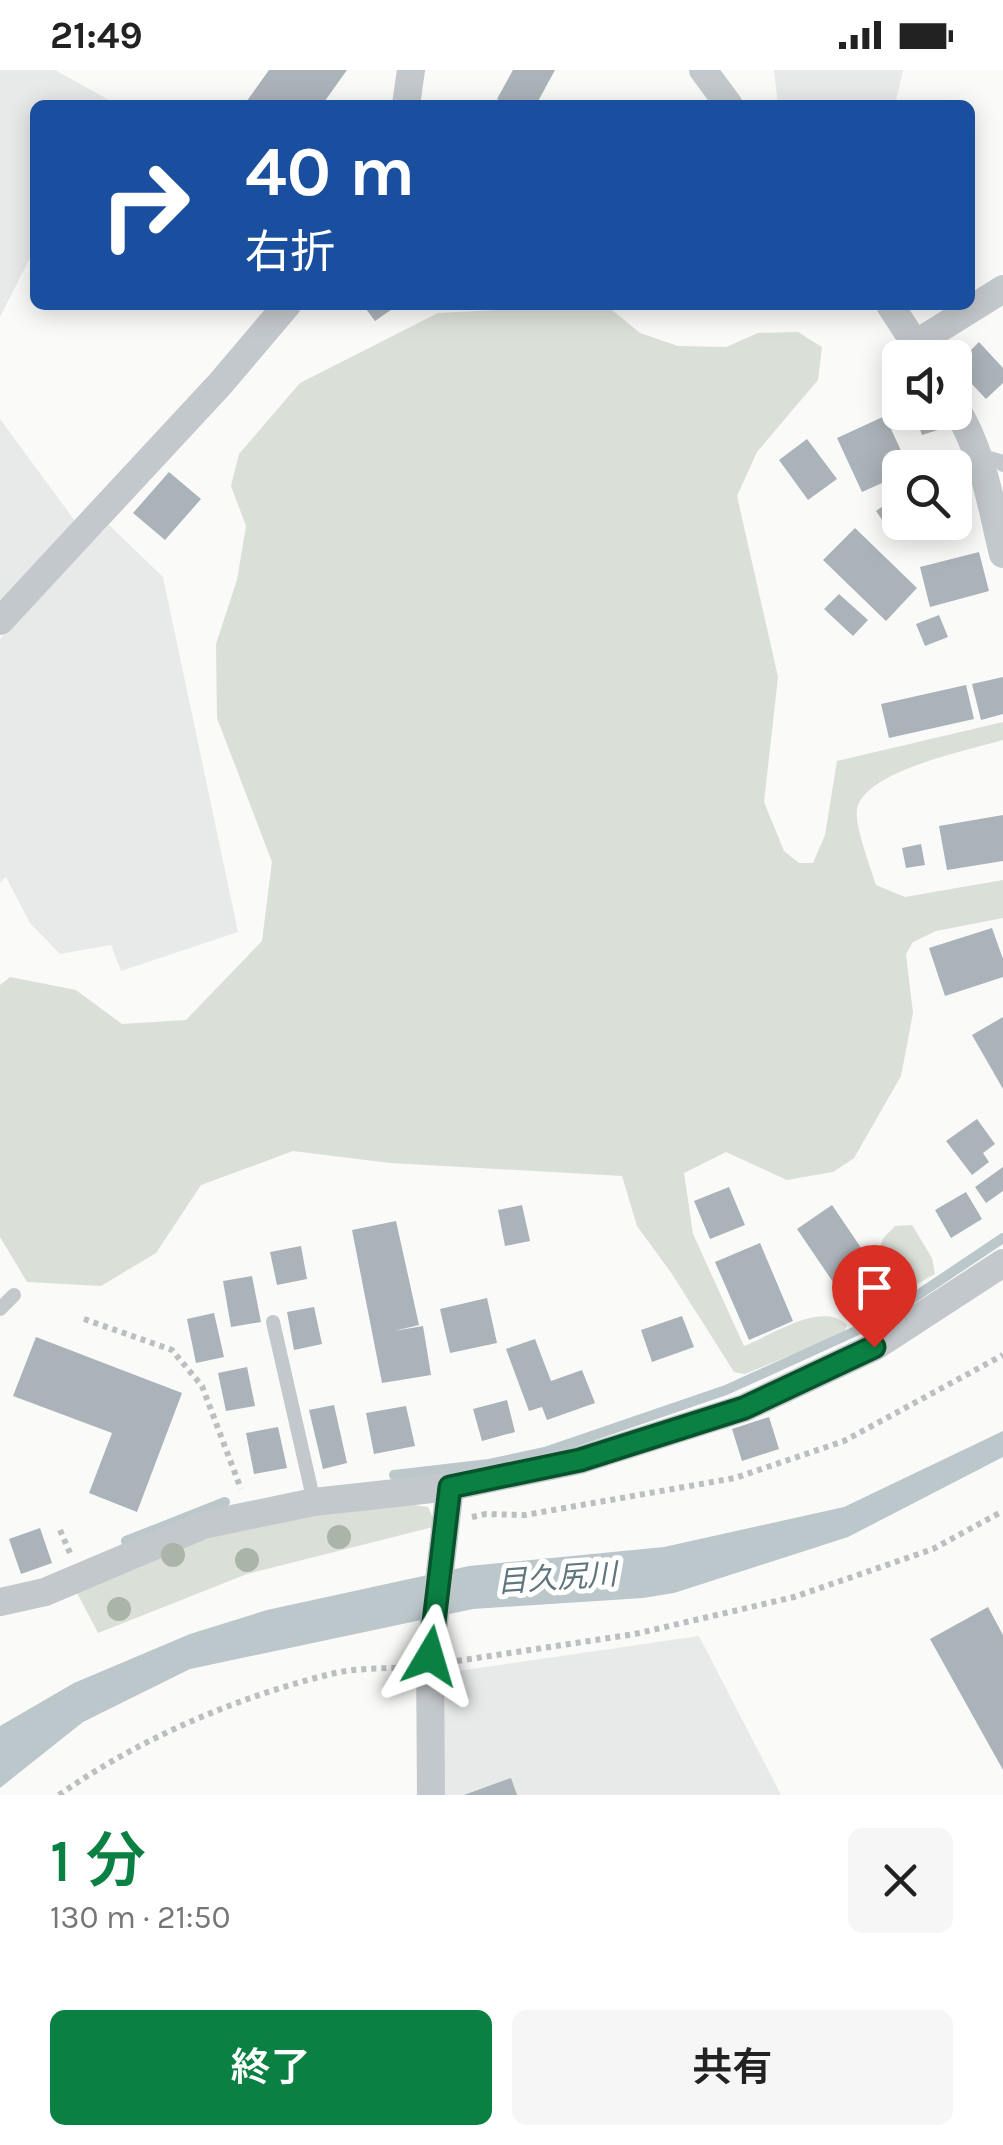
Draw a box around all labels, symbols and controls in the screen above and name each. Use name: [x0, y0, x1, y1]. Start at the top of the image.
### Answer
text: 21:49: [50, 13, 143, 58]
text: 40 m: [245, 131, 415, 213]
icon: right: [80, 140, 210, 270]
text: 右折: [245, 226, 335, 278]
map controls: [882, 340, 972, 540]
button: sound: [882, 340, 972, 430]
button: search: [882, 450, 972, 540]
pin: [832, 1245, 917, 1348]
icon: arrive: [847, 1260, 902, 1315]
water label: 目久尻川: [496, 1556, 621, 1600]
position arrow: [378, 1604, 482, 1708]
text: 1 分: [50, 1826, 146, 1896]
button: close: [848, 1828, 953, 1933]
text: 130 m · 21:50: [50, 1899, 230, 1936]
button: 終了: [50, 2010, 492, 2125]
button: 共有: [512, 2010, 953, 2125]

